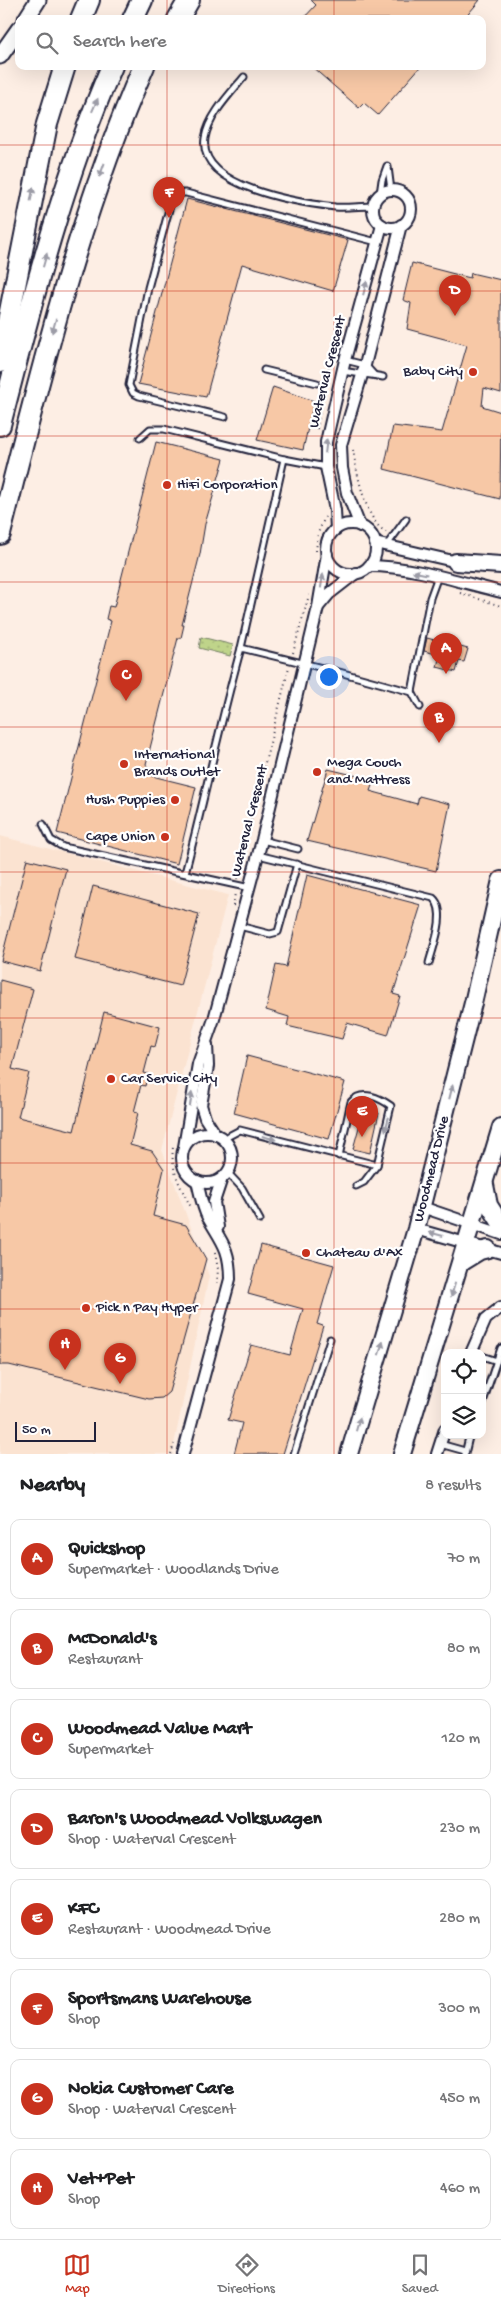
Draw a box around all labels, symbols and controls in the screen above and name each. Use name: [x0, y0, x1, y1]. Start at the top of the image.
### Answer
search box: [15, 15, 486, 70]
icon: search: [33, 29, 61, 57]
text: Search here: [73, 31, 167, 54]
one-way arrow: [92, 98, 100, 112]
one-way arrow: [98, 163, 105, 178]
pin: F: [153, 177, 185, 218]
one-way arrow: [29, 185, 37, 201]
one-way arrow: [42, 252, 50, 267]
pin: D: [439, 275, 471, 316]
one-way arrow: [361, 281, 369, 296]
street label: Waterval Crescent: [305, 312, 351, 430]
one-way arrow: [50, 318, 58, 333]
place label: Baby City: [402, 363, 464, 381]
marker: Baby City: [467, 366, 479, 378]
one-way arrow: [323, 438, 331, 454]
place label: HiFi Corporation: [177, 476, 278, 494]
marker: HiFi Corporation: [161, 479, 173, 491]
one-way arrow: [412, 569, 427, 577]
one-way arrow: [319, 572, 327, 588]
pin: A: [430, 633, 462, 674]
pin: C: [110, 660, 142, 701]
your location: [316, 664, 342, 690]
pin: B: [423, 702, 455, 743]
place label: International Brands Outlet: [133, 746, 222, 781]
place label: Mega Couch and Mattress: [327, 754, 410, 789]
marker: International Brands Outlet: [118, 758, 130, 770]
street label: Waterval Crescent: [227, 761, 273, 879]
marker: Mega Couch and Mattress: [311, 766, 323, 778]
place label: Hush Puppies: [86, 791, 165, 809]
marker: Hush Puppies: [169, 794, 181, 806]
place label: Cape Union: [86, 828, 155, 846]
marker: Cape Union: [159, 831, 171, 843]
place label: Car Service City: [121, 1070, 218, 1088]
marker: Car Service City: [105, 1073, 117, 1085]
one-way arrow: [447, 1085, 455, 1100]
one-way arrow: [187, 1090, 195, 1106]
pin: E: [346, 1096, 378, 1137]
street label: Woodmead Drive: [410, 1114, 454, 1224]
one-way arrow: [383, 1116, 391, 1131]
one-way arrow: [261, 1134, 276, 1142]
one-way arrow: [428, 1230, 443, 1238]
place label: Chateau d'Ax: [316, 1244, 403, 1262]
marker: Chateau d'Ax: [300, 1247, 312, 1259]
one-way arrow: [449, 1282, 456, 1297]
place label: Pick n Pay Hyper: [95, 1299, 199, 1317]
marker: Pick n Pay Hyper: [80, 1302, 92, 1314]
pin: H: [49, 1329, 81, 1370]
one-way arrow: [377, 1340, 385, 1355]
pin: G: [104, 1343, 136, 1384]
map controls: [441, 1349, 486, 1439]
button: locate: [441, 1349, 486, 1394]
button: layers: [441, 1394, 486, 1439]
one-way arrow: [354, 1417, 362, 1432]
scale bar: [15, 1419, 96, 1442]
text: 50 m: [22, 1422, 51, 1439]
text: Nearby: [20, 1474, 85, 1499]
text: 8 results: [425, 1477, 481, 1496]
text: Quickshop: [68, 1538, 145, 1561]
text: A: [32, 1550, 42, 1569]
text: 70 m: [447, 1550, 480, 1569]
text: Supermarket · Woodlands Drive: [68, 1561, 279, 1580]
text: McDonald's: [68, 1628, 157, 1651]
text: B: [33, 1640, 41, 1659]
text: 80 m: [447, 1640, 480, 1659]
text: Restaurant: [68, 1651, 142, 1670]
text: Woodmead Value Mart: [68, 1718, 251, 1741]
text: C: [33, 1730, 41, 1749]
text: 120 m: [441, 1730, 480, 1749]
text: Supermarket: [68, 1741, 153, 1760]
text: Baron's Woodmead Volkswagen: [68, 1808, 322, 1831]
text: D: [32, 1820, 42, 1839]
text: 230 m: [440, 1820, 480, 1839]
text: Shop · Waterval Crescent: [68, 1831, 235, 1850]
text: KFC: [68, 1898, 99, 1921]
text: E: [32, 1910, 42, 1929]
text: 280 m: [439, 1910, 480, 1929]
text: Restaurant · Woodmead Drive: [68, 1921, 271, 1940]
text: Sportsmans Warehouse: [68, 1988, 251, 2011]
text: F: [33, 2000, 41, 2019]
text: 300 m: [438, 2000, 480, 2019]
text: Shop: [68, 2011, 100, 2030]
text: Nokia Customer Care: [68, 2078, 234, 2101]
text: G: [32, 2090, 42, 2109]
text: 450 m: [440, 2090, 480, 2109]
text: Shop · Waterval Crescent: [68, 2101, 235, 2120]
text: Vet+Pet: [68, 2168, 133, 2191]
text: H: [32, 2180, 42, 2199]
text: 460 m: [440, 2180, 480, 2199]
text: Shop: [68, 2191, 100, 2210]
tab: Map: [63, 2251, 91, 2298]
tab: Directions: [218, 2251, 275, 2298]
tab: Saved: [402, 2251, 438, 2298]

